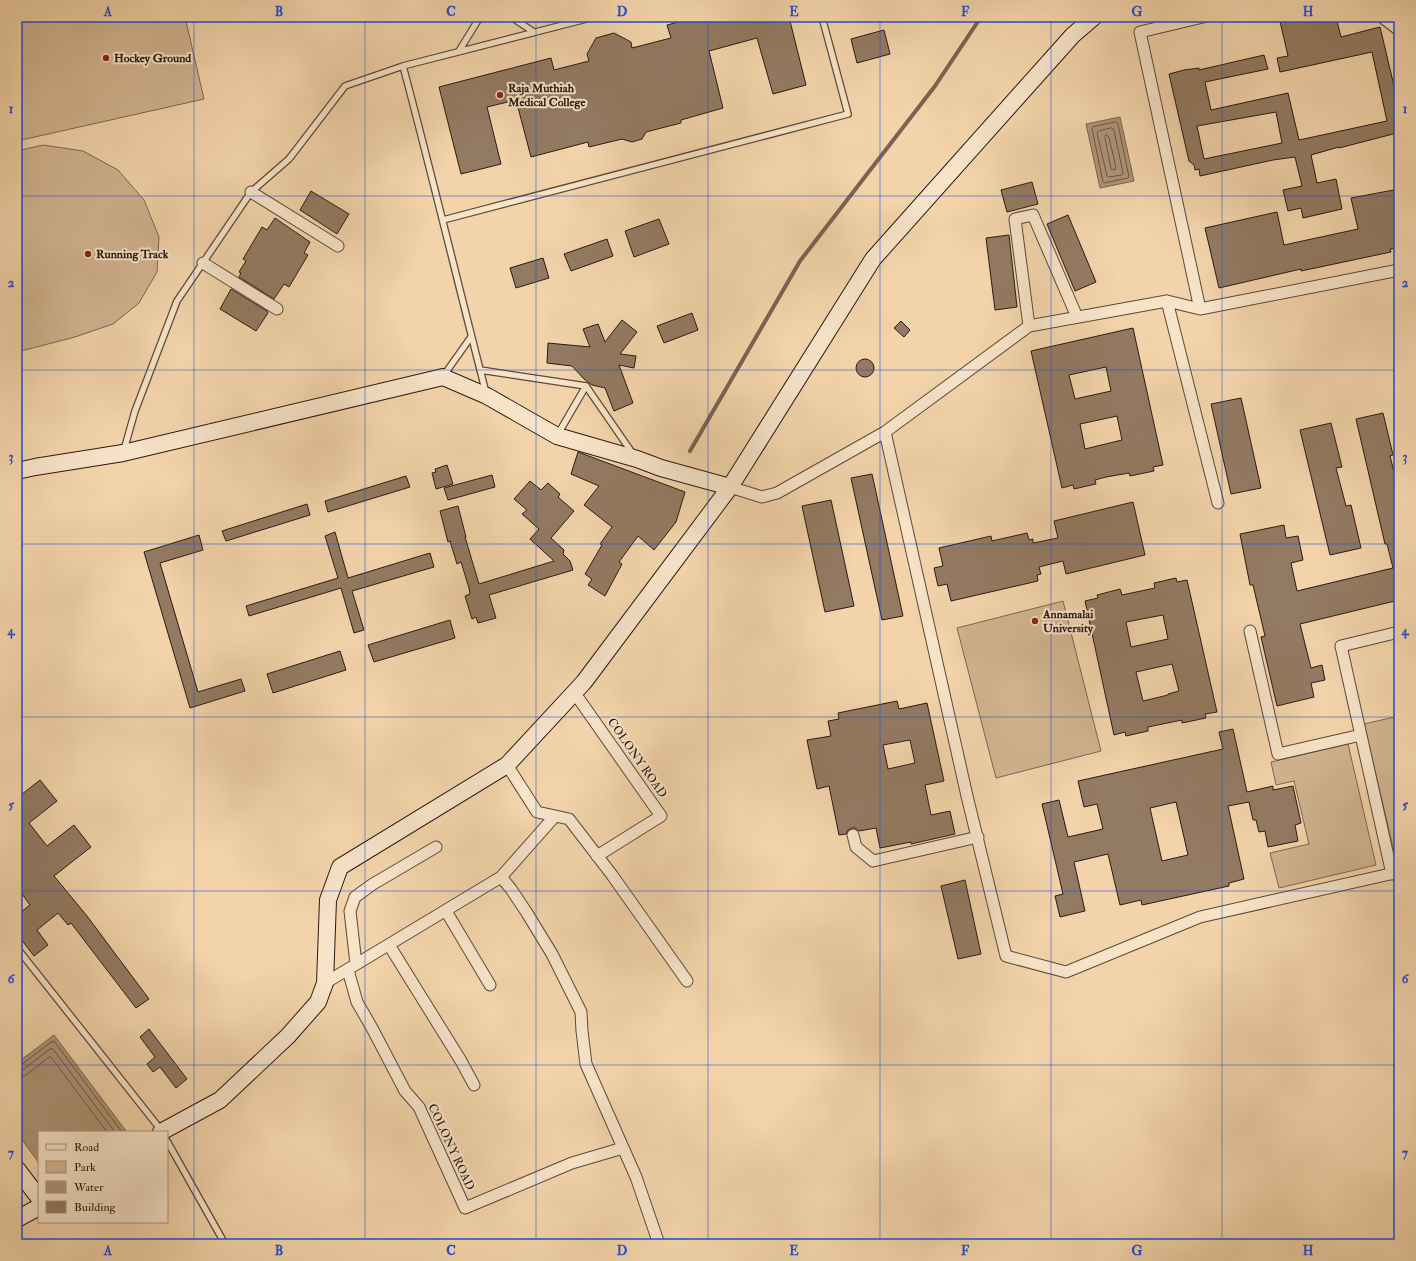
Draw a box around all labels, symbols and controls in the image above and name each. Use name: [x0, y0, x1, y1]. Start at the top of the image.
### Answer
text: A: [103, 4, 113, 20]
text: B: [275, 4, 283, 20]
text: C: [446, 4, 456, 20]
text: D: [617, 4, 628, 20]
text: E: [789, 4, 799, 20]
text: F: [961, 4, 970, 20]
text: G: [1132, 4, 1143, 20]
text: H: [1303, 4, 1314, 20]
place label: Hockey Ground: [114, 51, 191, 66]
marker: Hockey Ground: [101, 53, 111, 63]
place label: Raja Muthiah Medical College: [507, 81, 586, 110]
marker: Raja Muthiah Medical College: [495, 90, 505, 100]
text: 1: [9, 101, 14, 117]
text: 1: [1403, 101, 1408, 117]
place label: Running Track: [96, 247, 169, 262]
marker: Running Track: [83, 249, 93, 259]
text: 2: [8, 275, 15, 291]
text: 2: [1402, 275, 1409, 291]
text: 3: [9, 449, 14, 465]
text: 3: [1403, 449, 1408, 465]
place label: Annamalai University: [1042, 607, 1094, 636]
marker: Annamalai University: [1030, 616, 1040, 626]
text: 4: [6, 623, 15, 639]
text: 4: [1400, 623, 1409, 639]
street label: COLONY ROAD: [604, 715, 670, 801]
text: 5: [8, 797, 14, 813]
text: 5: [1402, 797, 1408, 813]
text: 6: [8, 971, 16, 987]
text: 6: [1402, 971, 1410, 987]
street label: COLONY ROAD: [424, 1101, 478, 1193]
legend: [38, 1131, 168, 1223]
text: Road: [74, 1140, 99, 1155]
text: 7: [8, 1145, 15, 1161]
text: 7: [1402, 1145, 1409, 1161]
text: Park: [74, 1160, 96, 1175]
text: Water: [73, 1180, 104, 1195]
text: Building: [74, 1200, 117, 1215]
text: A: [103, 1243, 113, 1259]
text: B: [275, 1243, 283, 1259]
text: C: [446, 1243, 456, 1259]
text: D: [617, 1243, 628, 1259]
text: E: [789, 1243, 799, 1259]
text: F: [961, 1243, 970, 1259]
text: G: [1132, 1243, 1143, 1259]
text: H: [1303, 1243, 1314, 1259]

